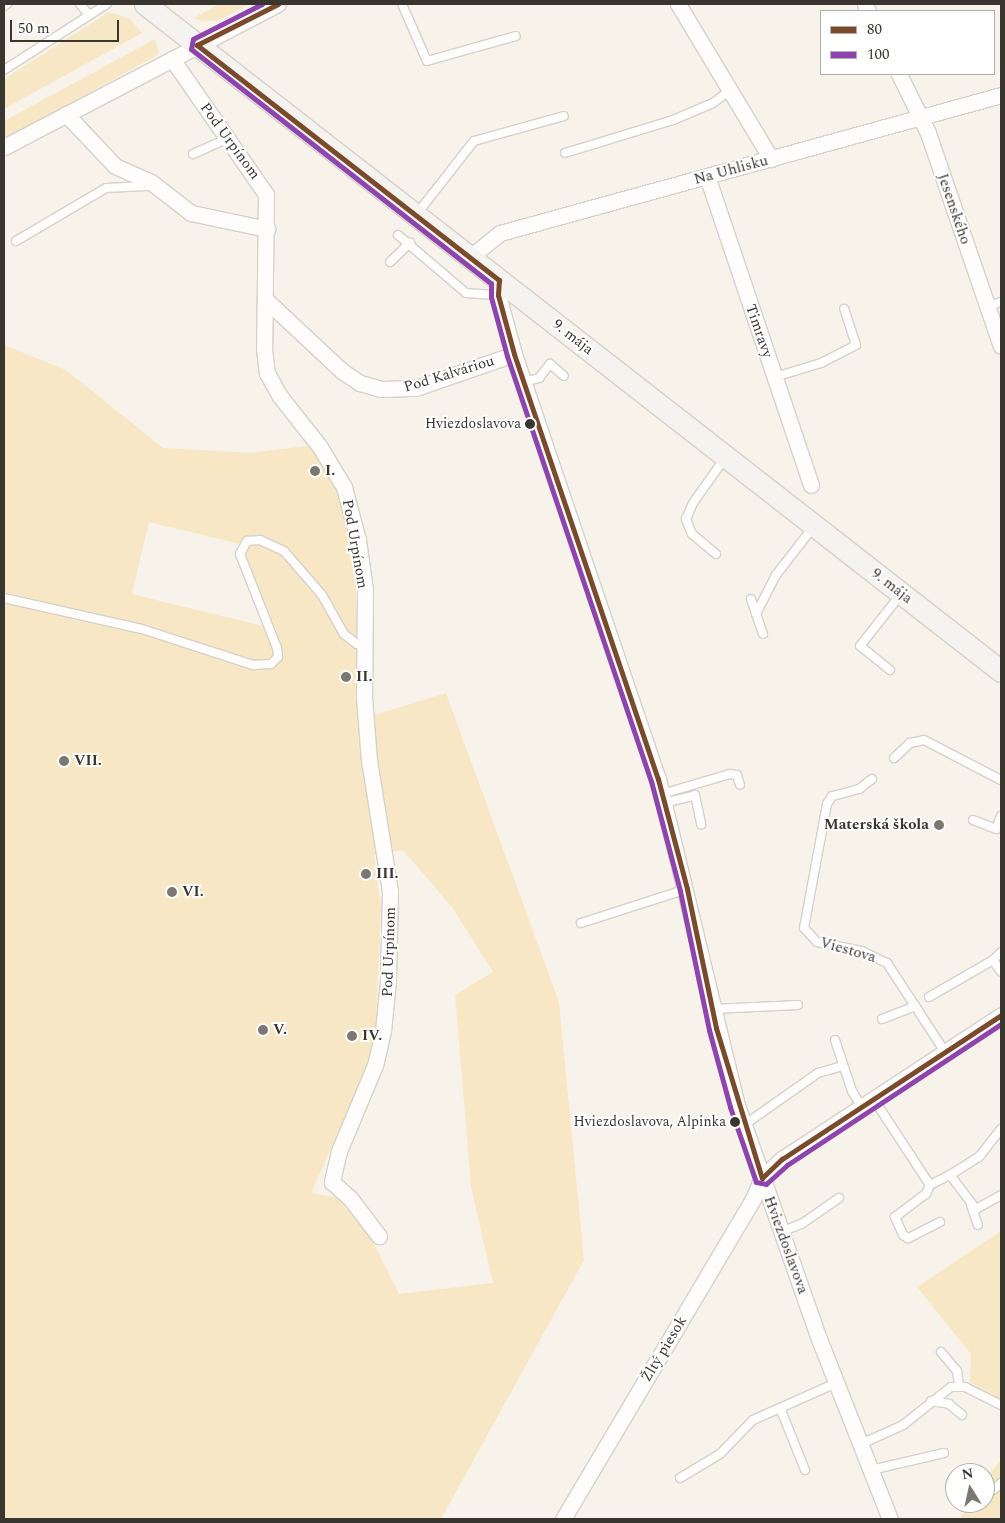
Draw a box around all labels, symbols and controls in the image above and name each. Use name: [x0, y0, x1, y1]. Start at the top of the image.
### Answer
scale bar: [12, 10, 121, 42]
legend: [820, 10, 995, 75]
text: 50 m: [18, 17, 50, 40]
text: 80: [867, 18, 882, 41]
text: 100: [867, 43, 890, 66]
street label: Pod Urpínom: [196, 99, 264, 183]
street label: Na Uhlisku: [692, 151, 770, 189]
street label: Jesenského: [933, 171, 975, 247]
street label: Timravy: [741, 302, 777, 360]
street label: 9. mája: [549, 315, 597, 359]
street label: Pod Kalváriou: [402, 352, 496, 396]
place label: Hviezdoslavova: [425, 416, 521, 432]
marker: Hviezdoslavova: [525, 419, 535, 429]
place label: I.: [325, 462, 335, 480]
marker: I.: [309, 465, 321, 477]
street label: Pod Urpínom: [338, 498, 372, 590]
street label: 9. mája: [868, 564, 916, 608]
place label: II.: [356, 668, 372, 686]
marker: II.: [340, 671, 352, 683]
place label: VII.: [74, 752, 102, 770]
marker: VII.: [58, 755, 70, 767]
place label: Materská škola: [824, 816, 929, 834]
marker: Materská škola: [933, 819, 945, 831]
place label: III.: [376, 865, 399, 883]
marker: III.: [360, 868, 372, 880]
place label: VI.: [182, 883, 204, 901]
marker: VI.: [166, 886, 178, 898]
street label: Pod Urpínom: [378, 907, 400, 997]
street label: Viestova: [818, 933, 878, 967]
place label: V.: [273, 1021, 287, 1039]
marker: V.: [257, 1024, 269, 1036]
place label: IV.: [362, 1027, 382, 1045]
marker: IV.: [346, 1030, 358, 1042]
place label: Hviezdoslavova, Alpinka: [574, 1114, 726, 1130]
marker: Hviezdoslavova, Alpinka: [730, 1117, 740, 1127]
street label: Hviezdoslavova: [760, 1194, 812, 1296]
street label: Žltý piesok: [637, 1313, 691, 1385]
text: N: [960, 1462, 975, 1485]
north arrow: [945, 1463, 995, 1513]

